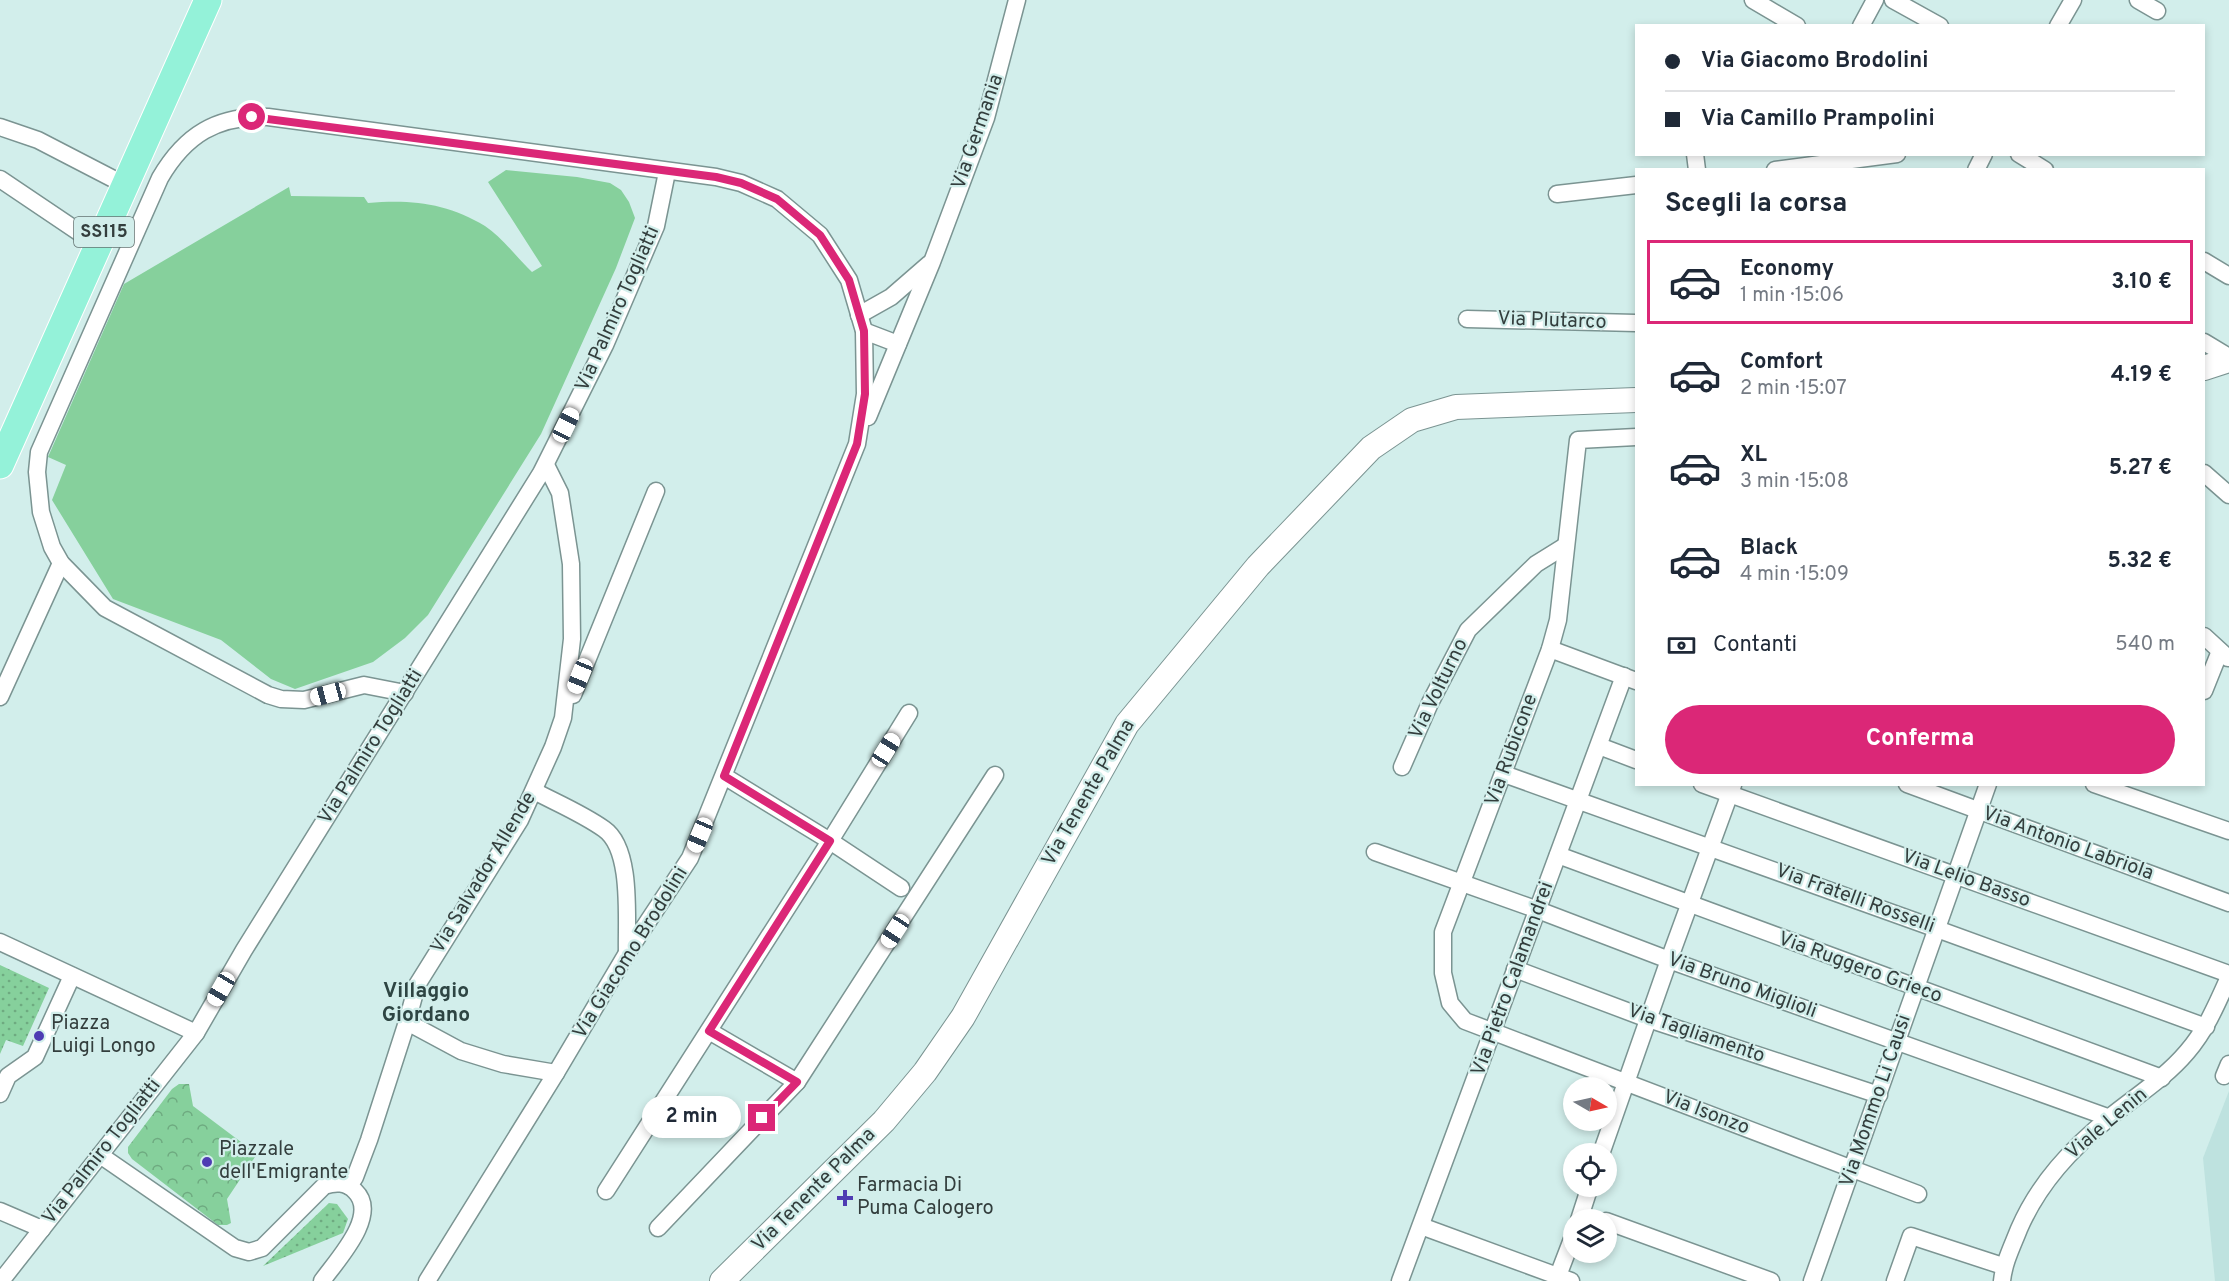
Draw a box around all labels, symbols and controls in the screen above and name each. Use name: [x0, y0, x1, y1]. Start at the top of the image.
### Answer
text: Via Giacomo Brodolini: [1701, 48, 1928, 75]
street label: Via Germania: [946, 71, 1010, 193]
route start: [238, 103, 265, 130]
text: Via Camillo Prampolini: [1701, 106, 1935, 133]
text: Scegli la corsa: [1665, 187, 1847, 221]
road number: SS115: [74, 217, 134, 247]
street label: Via Palmiro Togliatti: [570, 222, 666, 396]
icon: car: [1668, 255, 1722, 309]
text: Economy: [1740, 256, 1834, 283]
text: 3.10 €: [2111, 269, 2172, 296]
text: 1 min · 15:06: [1740, 283, 1844, 309]
street label: Via Plutarco: [1497, 306, 1607, 336]
icon: car: [1668, 348, 1722, 402]
text: Comfort: [1740, 349, 1823, 376]
text: 4.19 €: [2111, 362, 2172, 389]
text: 2 min · 15:07: [1740, 376, 1847, 402]
car: [550, 405, 582, 445]
icon: car: [1668, 441, 1722, 495]
text: XL: [1740, 442, 1767, 469]
text: 5.27 €: [2109, 455, 2172, 482]
text: 3 min · 15:08: [1740, 469, 1849, 495]
icon: car: [1668, 534, 1722, 588]
text: Black: [1740, 535, 1798, 562]
text: 5.32 €: [2108, 548, 2172, 575]
text: 4 min · 15:09: [1740, 562, 1849, 588]
icon: cash: [1665, 629, 1698, 662]
text: Contanti: [1713, 632, 1797, 659]
text: 540 m: [2115, 632, 2175, 658]
street label: Via Volturno: [1403, 634, 1475, 744]
car: [565, 656, 595, 696]
street label: Via Palmiro Togliatti: [313, 665, 429, 829]
car: [308, 681, 348, 707]
street label: Via Rubicone: [1480, 690, 1544, 810]
button: Conferma: [1665, 705, 2175, 774]
street label: Via Tenente Palma: [1036, 715, 1142, 871]
car: [869, 730, 903, 770]
street label: Via Salvador Allende: [425, 787, 543, 959]
street label: Via Antonio Labriola: [1979, 801, 2157, 887]
car: [685, 815, 715, 855]
street label: Via Lelio Basso: [1898, 844, 2034, 914]
street label: Via Fratelli Rosselli: [1772, 858, 1938, 940]
street label: Via Giacomo Brodolini: [567, 862, 695, 1044]
street label: Via Pietro Calamandrei: [1466, 878, 1560, 1080]
car: [878, 911, 912, 951]
street label: Via Ruggero Grieco: [1774, 926, 1946, 1010]
street label: Via Bruno Miglioli: [1664, 947, 1820, 1025]
car: [204, 969, 238, 1009]
district label: Villaggio Giordano: [382, 978, 470, 1029]
street label: Via Tagliamento: [1624, 998, 1768, 1070]
place label: Piazza Luigi Longo: [51, 1011, 156, 1060]
street label: Via Mommo Li Causi: [1834, 1011, 1918, 1191]
marker: Piazza Luigi Longo: [32, 1029, 46, 1043]
street label: Via Palmiro Togliatti: [37, 1074, 167, 1230]
north arrow: [1563, 1077, 1617, 1131]
map controls: [1563, 1077, 1617, 1263]
street label: Viale Lenin: [2061, 1082, 2153, 1166]
street label: Via Isonzo: [1659, 1085, 1753, 1141]
callout: 2 min: [642, 1097, 741, 1139]
text: 2 min: [665, 1104, 718, 1130]
route end: [748, 1104, 775, 1131]
street label: Via Tenente Palma: [746, 1122, 882, 1258]
place label: Piazzale dell'Emigrante: [219, 1137, 348, 1186]
button: locate: [1563, 1143, 1617, 1197]
marker: Piazzale dell'Emigrante: [200, 1155, 214, 1169]
place label: Farmacia Di Puma Calogero: [857, 1173, 994, 1222]
marker: Farmacia Di Puma Calogero: [838, 1191, 852, 1205]
button: layers: [1563, 1209, 1617, 1263]

